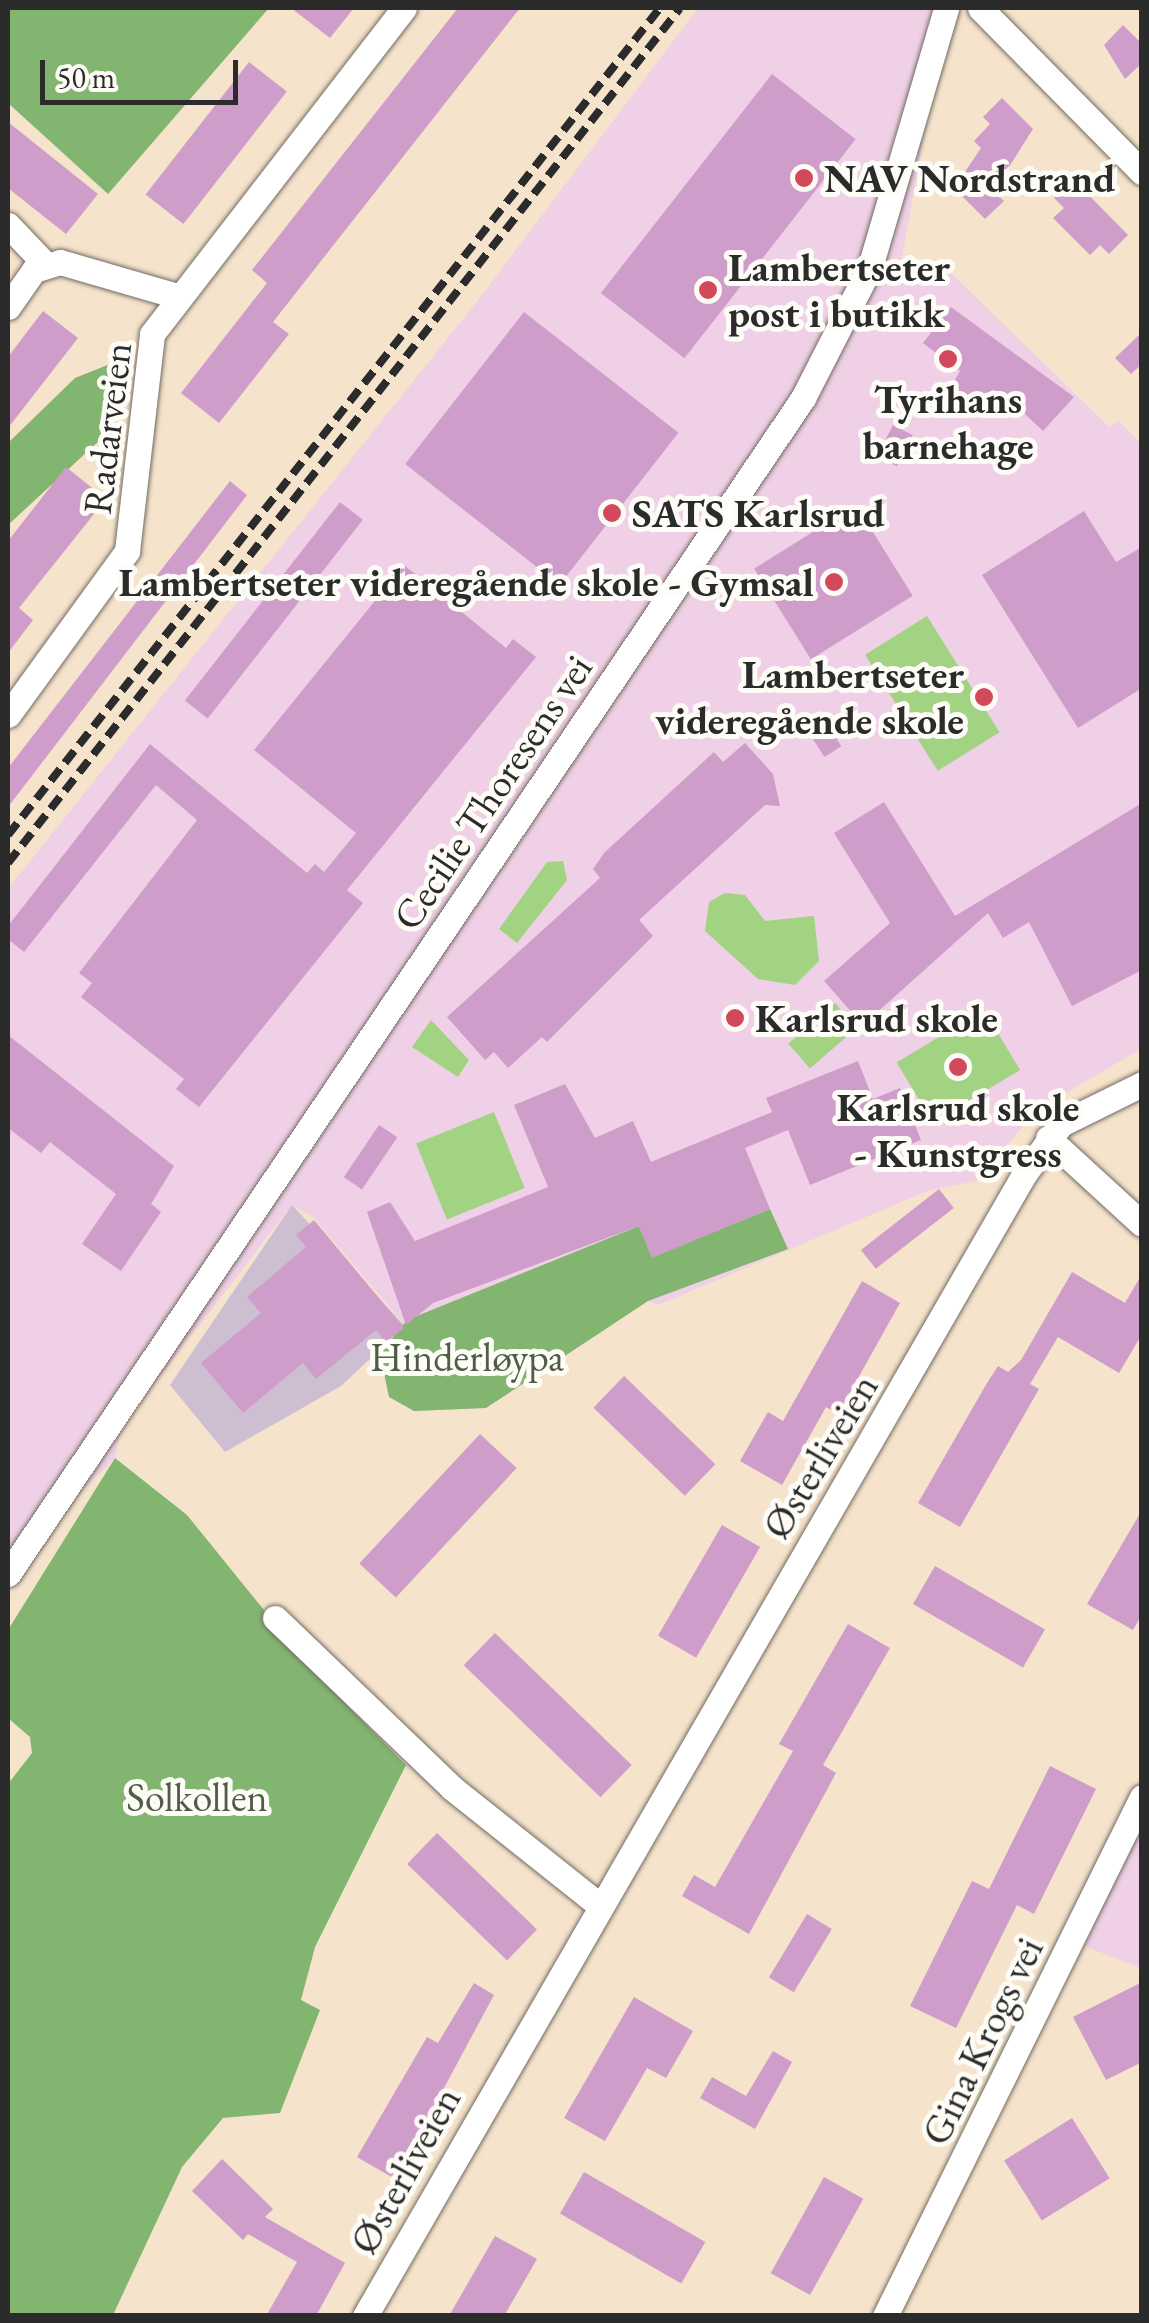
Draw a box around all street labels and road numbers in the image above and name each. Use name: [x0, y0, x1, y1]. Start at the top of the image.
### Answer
street label: Radarveien: [73, 339, 141, 517]
street label: Cecilie Thoresens vei: [382, 645, 602, 939]
street label: Østerliveien: [752, 1365, 888, 1547]
street label: Gina Krogs vei: [911, 1930, 1053, 2152]
street label: Østerliveien: [340, 2078, 470, 2262]

